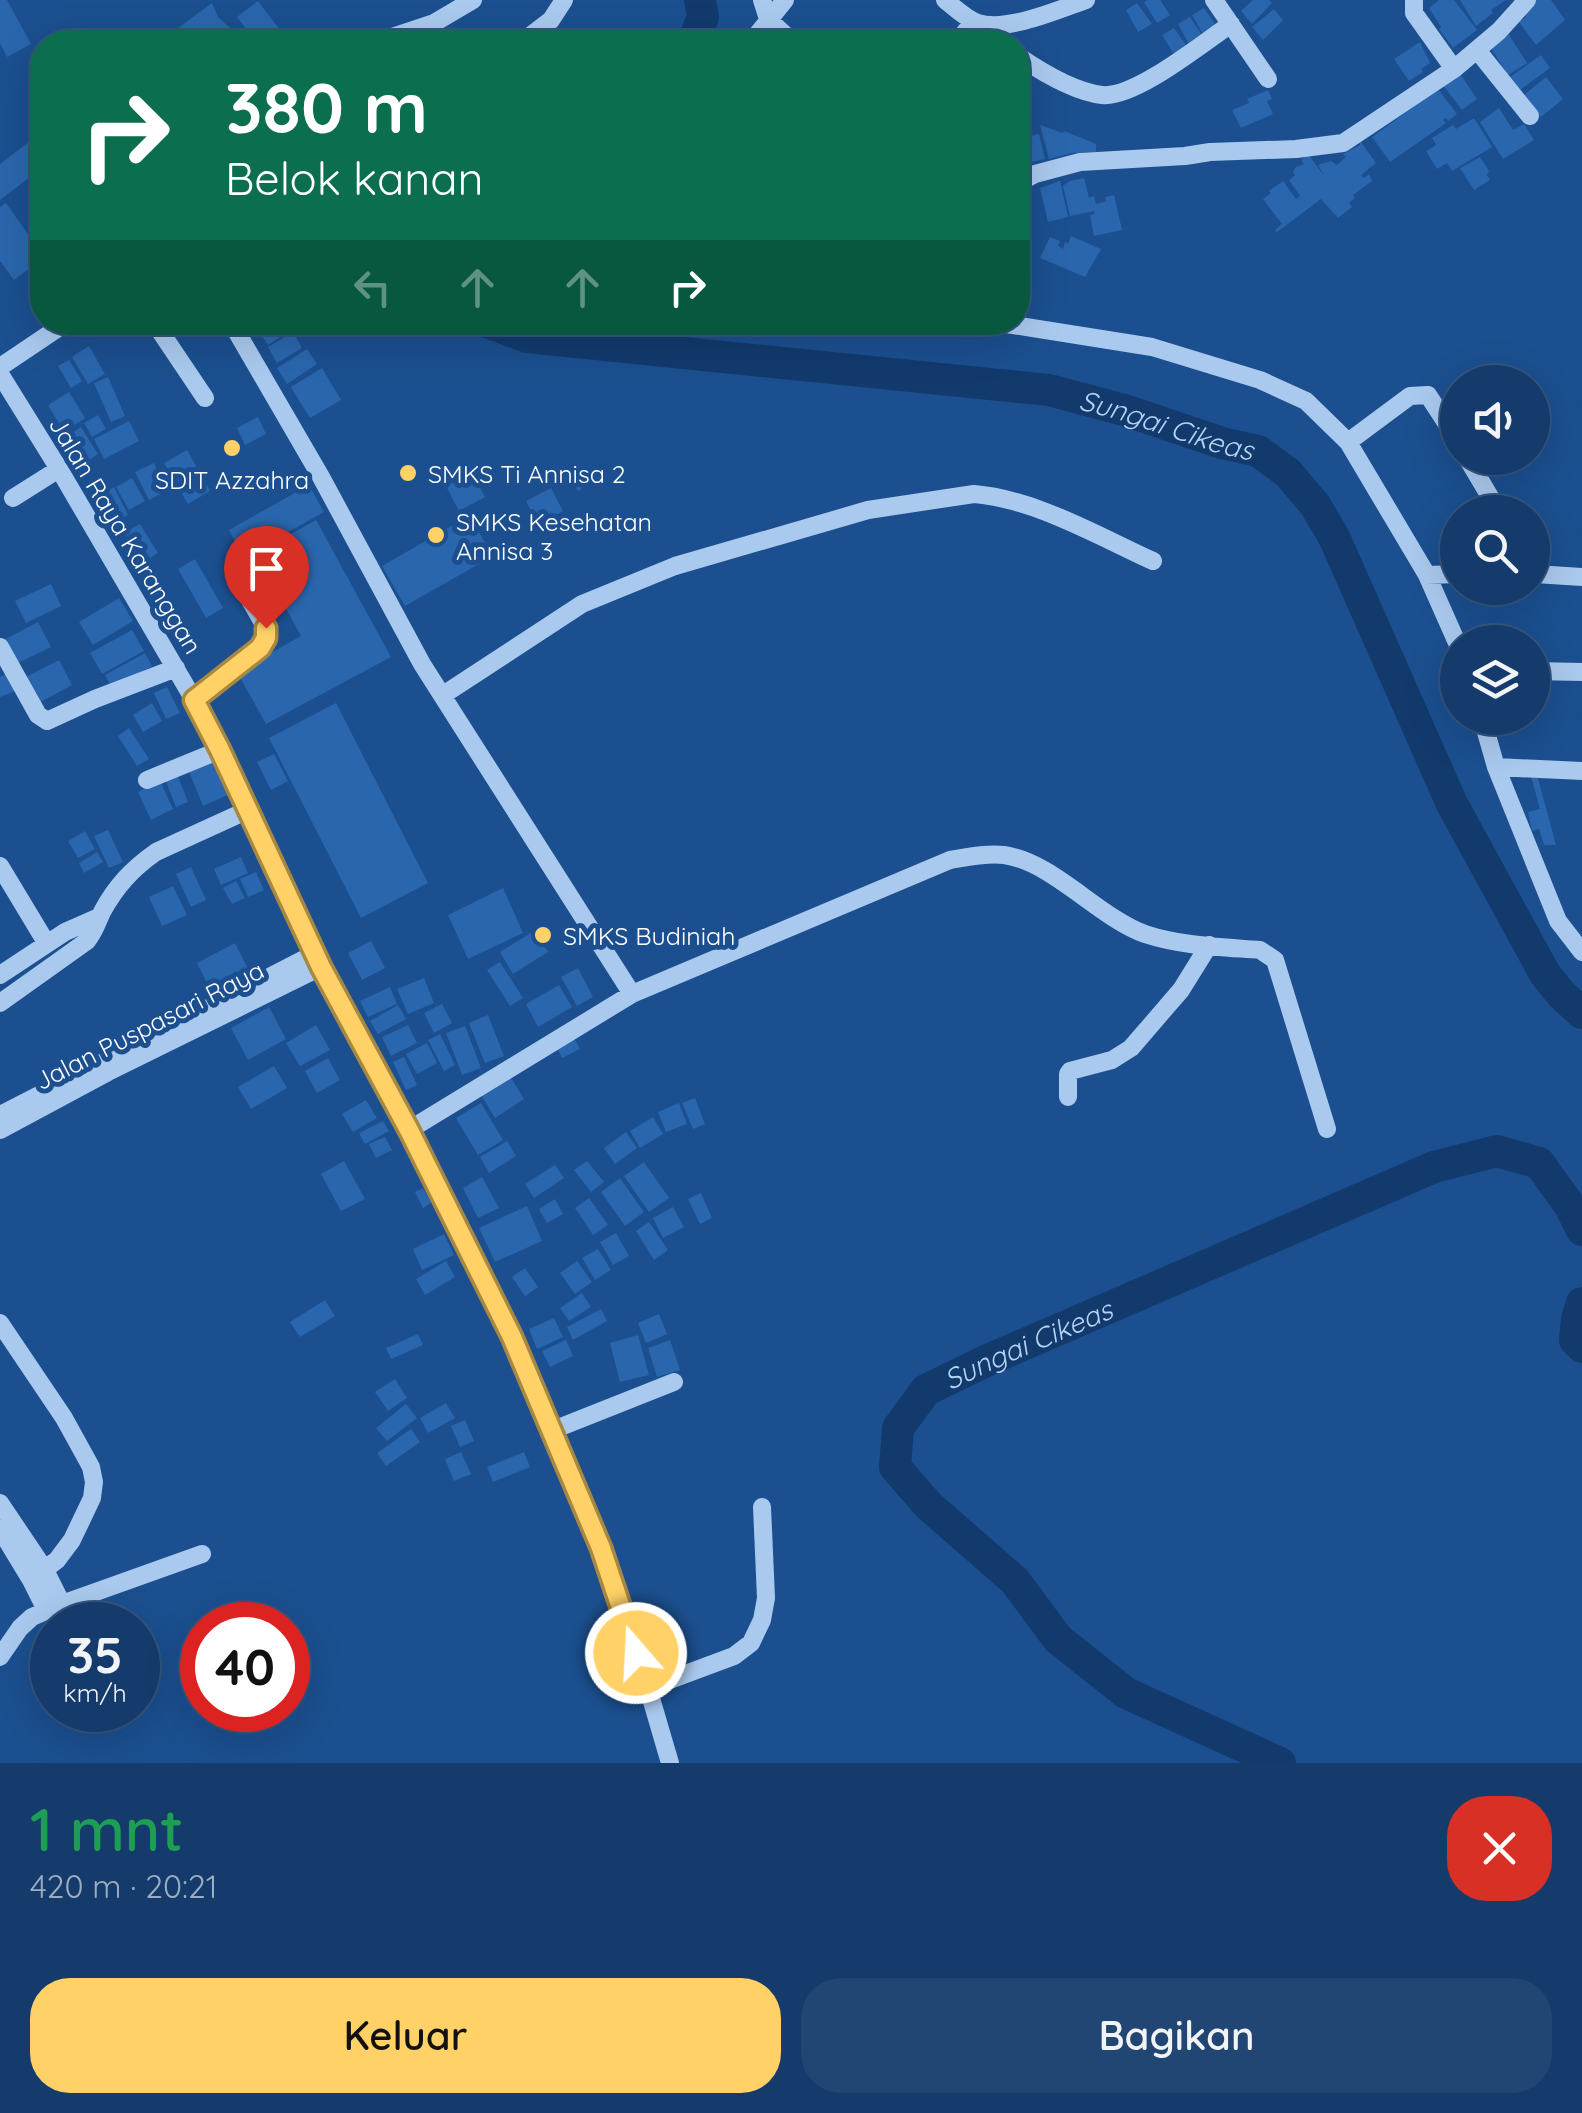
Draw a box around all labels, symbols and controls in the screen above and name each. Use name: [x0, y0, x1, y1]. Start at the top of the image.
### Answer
text: 380 m: [225, 63, 428, 151]
icon: right: [60, 70, 190, 200]
text: Belok kanan: [225, 150, 484, 206]
icon: left: [345, 260, 400, 315]
icon: ahead: [450, 260, 505, 315]
icon: ahead: [555, 260, 610, 315]
icon: right: [660, 260, 715, 315]
map controls: [1440, 365, 1550, 735]
button: sound: [1440, 365, 1550, 475]
water label: Sungai Cikeas: [1076, 381, 1259, 467]
street label: Jalan Raya Karanggan: [43, 411, 209, 659]
marker: SDIT Azzahra: [221, 437, 243, 459]
place label: SMKS Ti Annisa 2: [428, 458, 626, 489]
marker: SMKS Ti Annisa 2: [397, 462, 419, 484]
place label: SDIT Azzahra: [155, 464, 309, 495]
button: search: [1440, 495, 1550, 605]
place label: SMKS Kesehatan Annisa 3: [456, 506, 652, 566]
marker: SMKS Kesehatan Annisa 3: [425, 524, 447, 546]
pin: [224, 526, 309, 629]
icon: arrive: [239, 541, 294, 596]
button: layers: [1440, 625, 1550, 735]
place label: SMKS Budiniah: [563, 920, 735, 951]
marker: SMKS Budiniah: [532, 924, 554, 946]
street label: Jalan Puspasari Raya: [29, 954, 269, 1096]
water label: Sungai Cikeas: [938, 1290, 1119, 1396]
position arrow: [584, 1601, 688, 1705]
speed limit sign: 40: [180, 1602, 310, 1732]
text: 35: [67, 1623, 123, 1686]
text: km/h: [63, 1677, 127, 1708]
text: 1 mnt: [30, 1791, 183, 1866]
button: close: [1447, 1796, 1552, 1901]
text: 420 m · 20:21: [30, 1866, 218, 1906]
button: Keluar: [30, 1978, 781, 2093]
button: Bagikan: [801, 1978, 1552, 2093]

